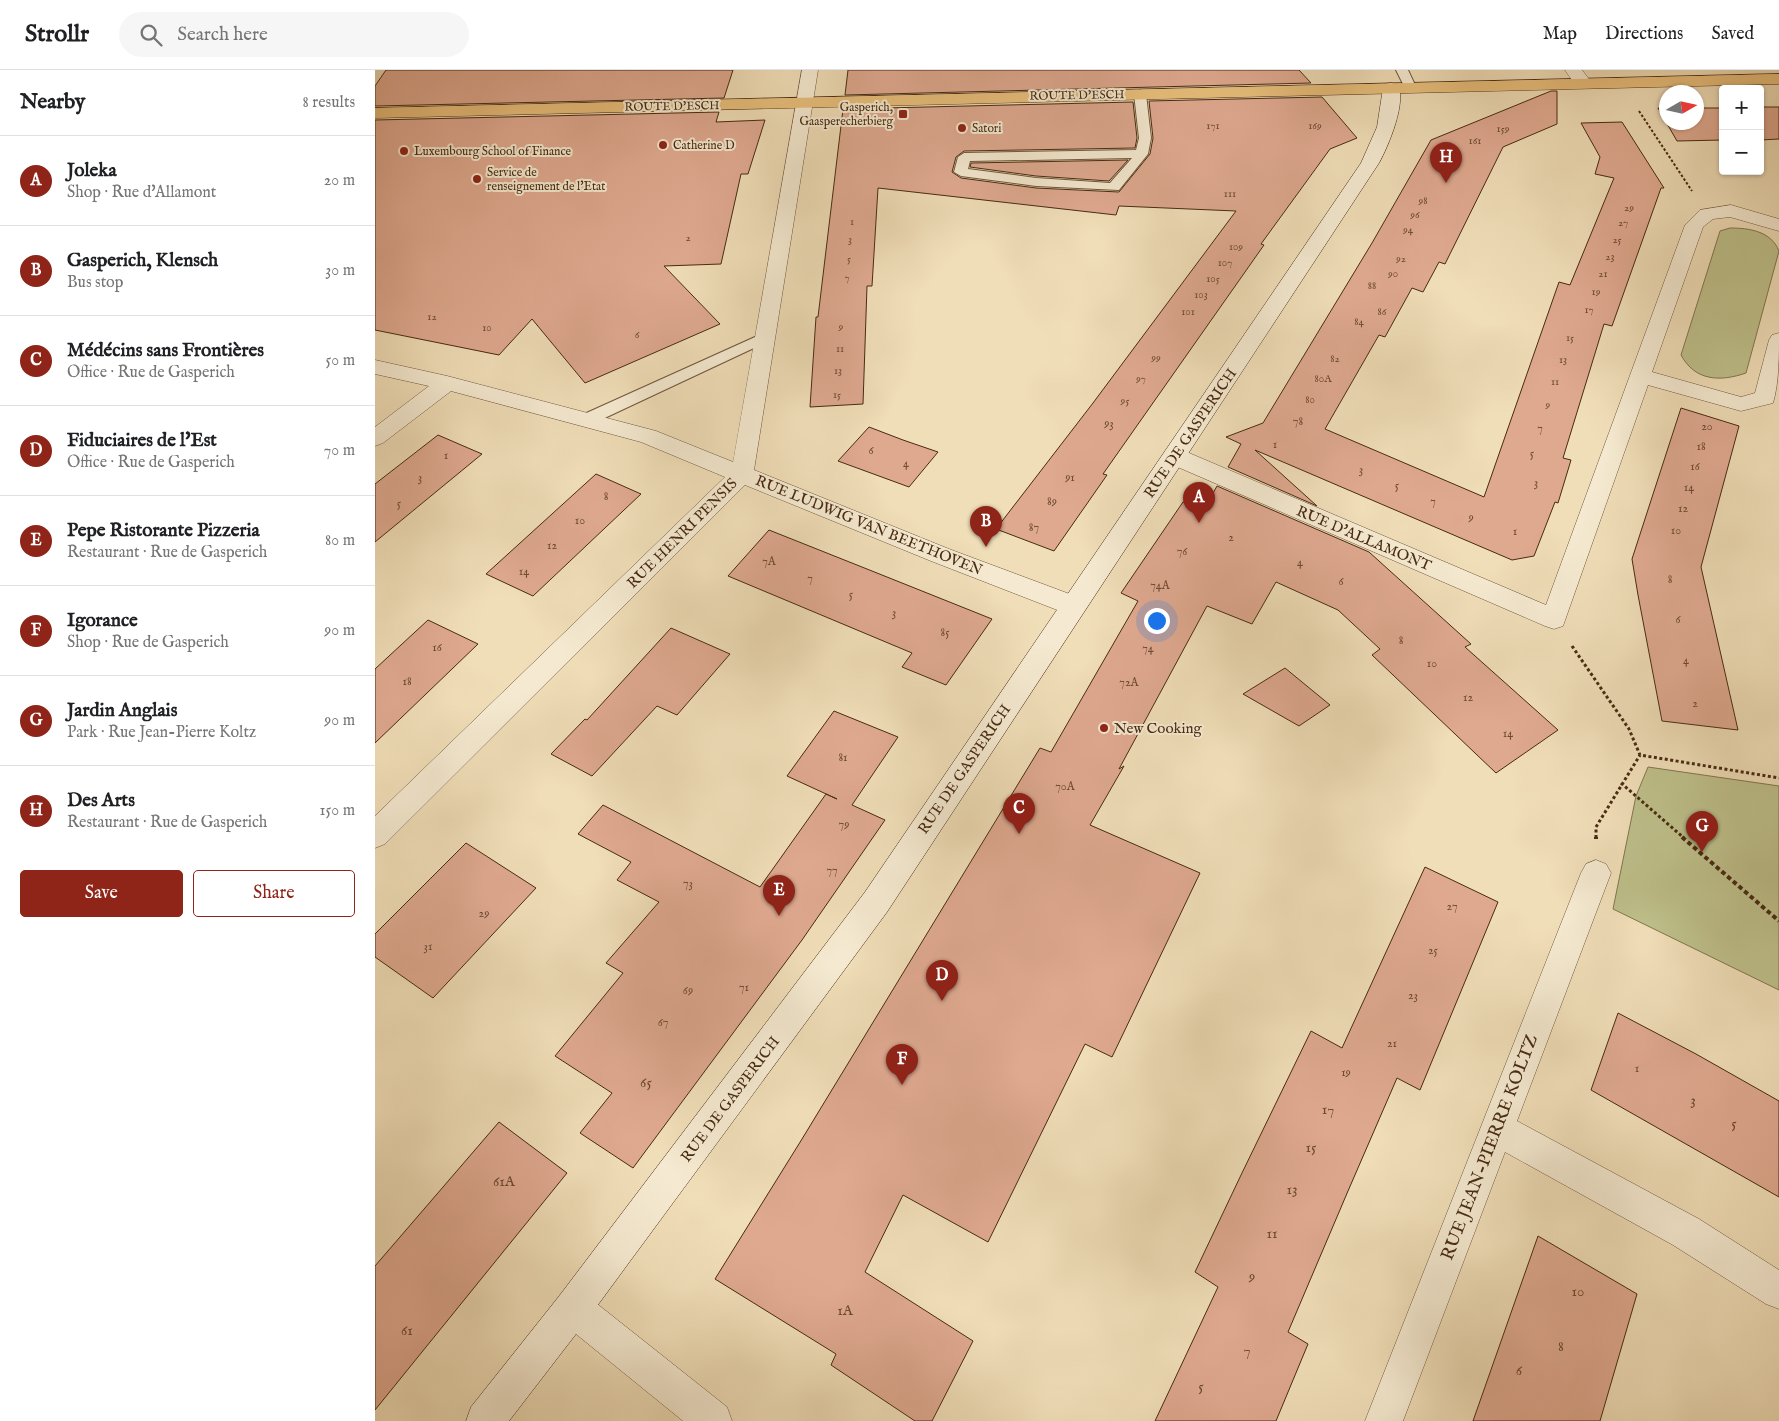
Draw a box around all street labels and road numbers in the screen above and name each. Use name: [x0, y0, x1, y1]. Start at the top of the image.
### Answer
street label: ROUTE D'ESCH: [1029, 87, 1125, 104]
street label: ROUTE D'ESCH: [624, 98, 720, 115]
street label: RUE DE GASPERICH: [1140, 365, 1240, 501]
street label: RUE LUDWIG VAN BEETHOVEN: [753, 471, 985, 579]
street label: RUE HENRI PENSIS: [623, 474, 741, 592]
street label: RUE D'ALLAMONT: [1294, 501, 1434, 575]
street label: RUE DE GASPERICH: [914, 701, 1015, 838]
street label: RUE JEAN-PIERRE KOLTZ: [1437, 1031, 1544, 1264]
street label: RUE DE GASPERICH: [677, 1033, 784, 1166]

